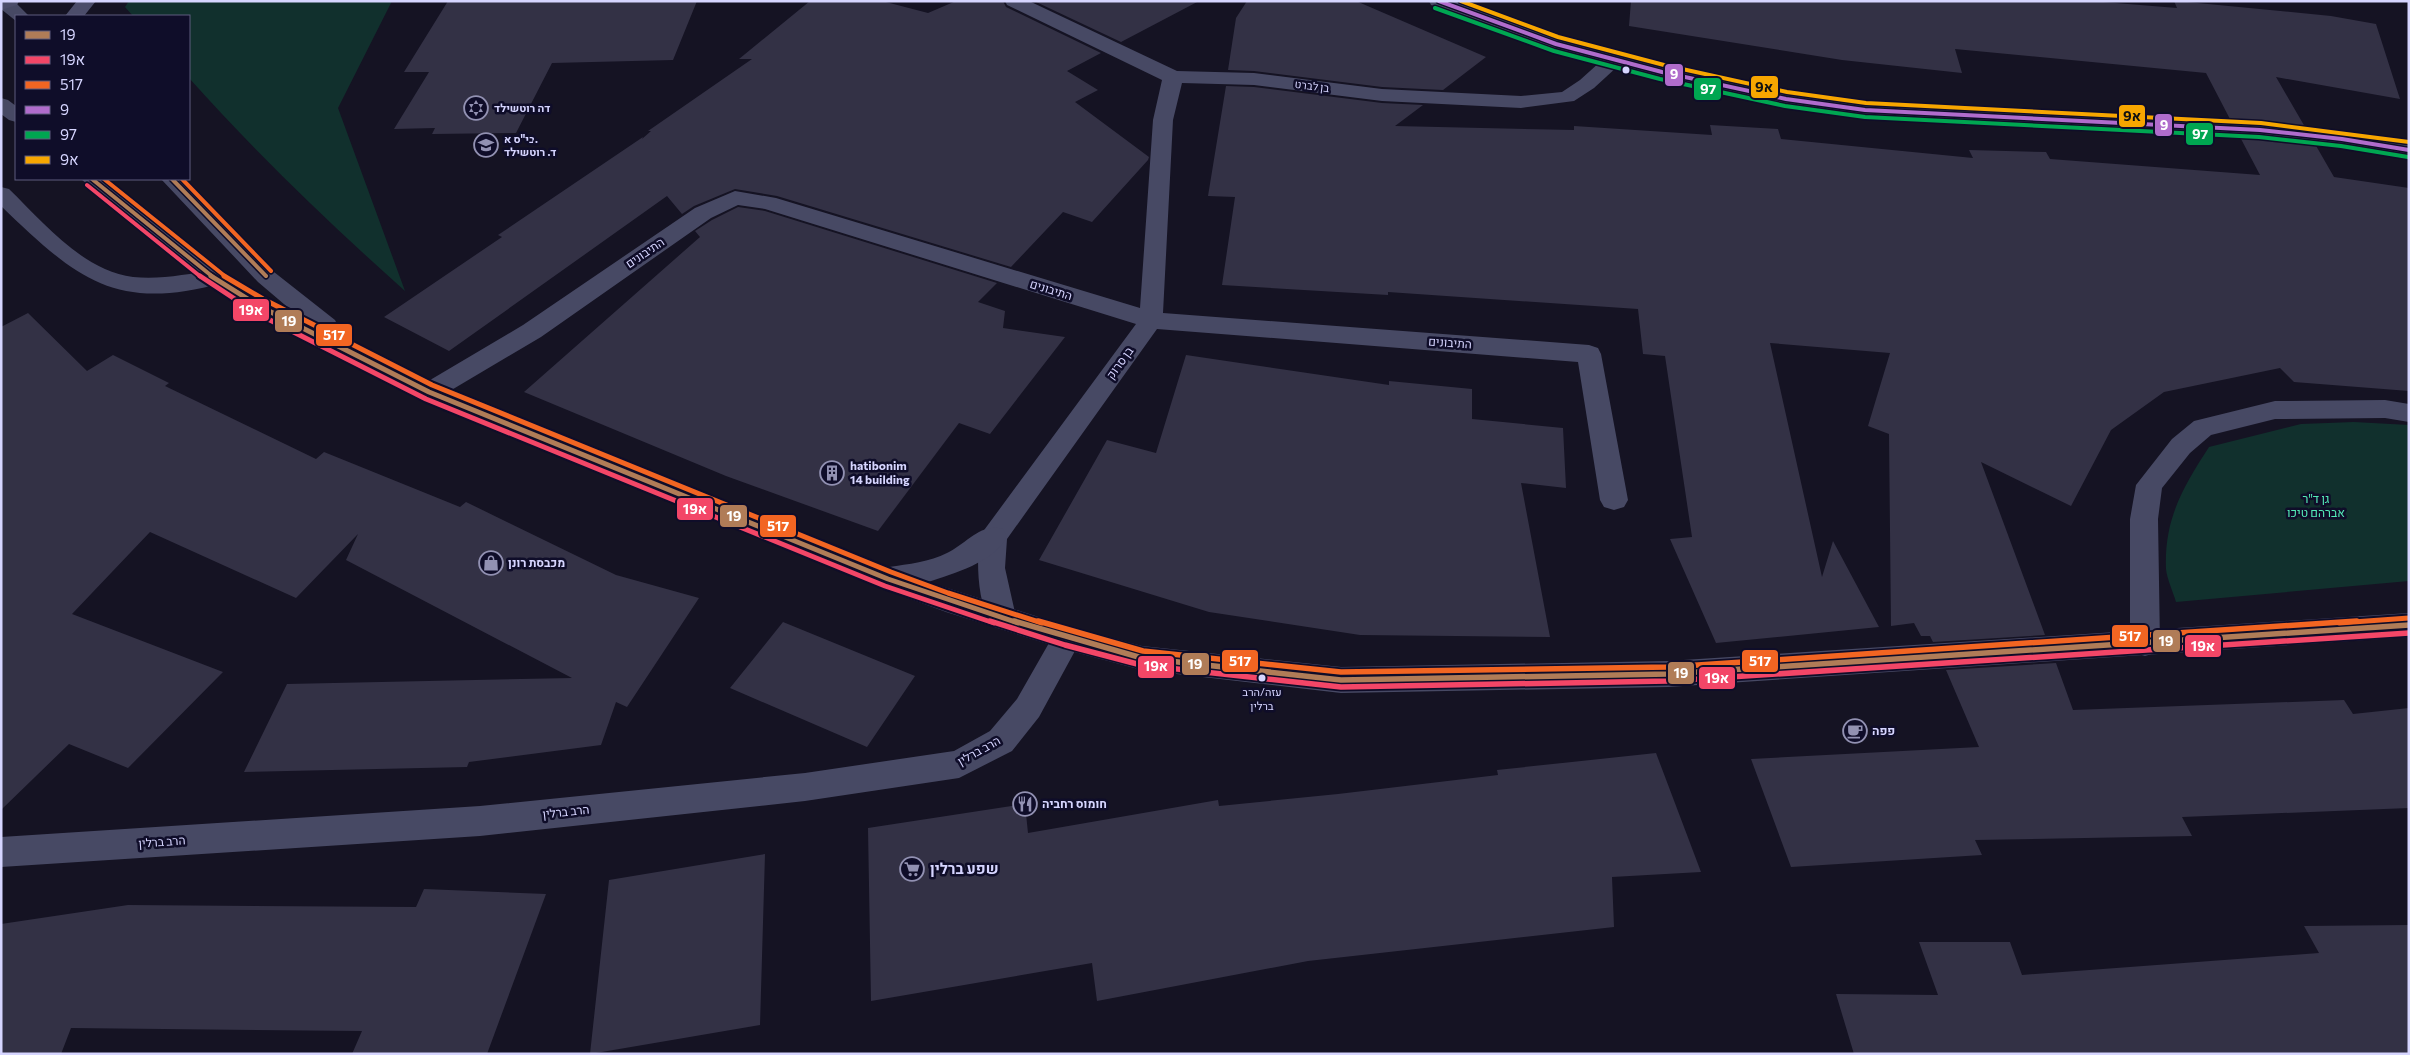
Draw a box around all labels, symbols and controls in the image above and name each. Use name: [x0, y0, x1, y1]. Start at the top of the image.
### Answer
legend: [15, 15, 190, 180]
text: 19: [60, 25, 76, 43]
text: 19א: [60, 50, 85, 68]
line badge: 9: [1664, 63, 1684, 87]
unlabelled marker: [1621, 65, 1631, 75]
text: 9: [1670, 65, 1679, 82]
text: 517: [60, 75, 83, 93]
line badge: 9א: [1750, 75, 1779, 99]
street label: בן לברט: [1294, 77, 1330, 94]
line badge: 97: [1693, 77, 1722, 101]
text: 9א: [1755, 78, 1773, 95]
text: 97: [1700, 80, 1716, 97]
synagogue icon: דה רוטשילד: [463, 95, 489, 121]
text: 9: [60, 100, 69, 118]
place label: דה רוטשילד: [494, 101, 550, 114]
line badge: 9א: [2118, 104, 2146, 128]
text: 9א: [2123, 107, 2141, 124]
line badge: 9: [2154, 113, 2173, 137]
text: 9: [2160, 116, 2169, 133]
line badge: 97: [2185, 122, 2214, 146]
text: 97: [60, 125, 77, 143]
text: 97: [2192, 125, 2208, 142]
school or university icon: בי"ס א. ד. רוטשילד: [473, 132, 499, 158]
place label: בי"ס א. ד. רוטשילד: [504, 132, 557, 158]
text: 9א: [60, 150, 79, 168]
street label: התיבונים: [622, 234, 666, 270]
street label: התיבונים: [1028, 276, 1074, 302]
line badge: 19א: [232, 298, 270, 322]
text: 19א: [239, 301, 263, 318]
line badge: 19: [274, 309, 303, 333]
text: 19: [282, 312, 297, 329]
line badge: 517: [315, 323, 353, 347]
text: 517: [323, 326, 345, 343]
street label: התיבונים: [1428, 333, 1472, 351]
street label: בן סרוק: [1103, 343, 1136, 381]
place label: hatibonim 14 building: [850, 458, 910, 486]
building icon: hatibonim 14 building: [819, 460, 845, 486]
park label: גן ד"ר אברהם טיכו: [2287, 491, 2345, 519]
line badge: 19א: [676, 497, 714, 521]
text: 19א: [683, 500, 707, 517]
line badge: 19: [719, 504, 748, 528]
text: 19: [727, 507, 742, 524]
line badge: 517: [759, 514, 797, 538]
text: 517: [767, 517, 789, 534]
shop icon: מכבסת רונן: [478, 550, 504, 576]
place label: מכבסת רונן: [508, 555, 565, 569]
line badge: 517: [2111, 624, 2149, 648]
text: 517: [2119, 627, 2141, 644]
line badge: 19: [2152, 629, 2181, 653]
text: 19: [2159, 632, 2174, 649]
line badge: 19א: [2184, 634, 2222, 658]
text: 19א: [2191, 637, 2215, 654]
line badge: 517: [1221, 649, 1259, 673]
line badge: 517: [1741, 649, 1779, 673]
line badge: 19: [1181, 652, 1210, 676]
text: 517: [1229, 652, 1251, 669]
text: 517: [1749, 652, 1771, 669]
line badge: 19א: [1137, 655, 1175, 679]
text: 19: [1188, 655, 1203, 672]
text: 19א: [1144, 657, 1168, 674]
line badge: 19: [1667, 661, 1695, 685]
text: 19: [1674, 664, 1689, 681]
line badge: 19א: [1698, 666, 1736, 690]
text: 19א: [1705, 669, 1729, 686]
marker: עזה/הרב ברלין: [1257, 673, 1267, 683]
place label: עזה/הרב ברלין: [1242, 685, 1282, 712]
cafe icon: פפה: [1842, 718, 1868, 744]
place label: פפה: [1872, 723, 1895, 737]
street label: הרב ברלין: [955, 733, 1002, 768]
restaurant icon: חומוס רחביה: [1012, 791, 1038, 817]
place label: חומוס רחביה: [1042, 796, 1107, 810]
street label: הרב ברלין: [542, 802, 590, 820]
street label: הרב ברלין: [138, 832, 186, 850]
supermarket icon: שפע ברלין: [899, 856, 925, 882]
place label: שפע ברלין: [930, 859, 999, 877]

